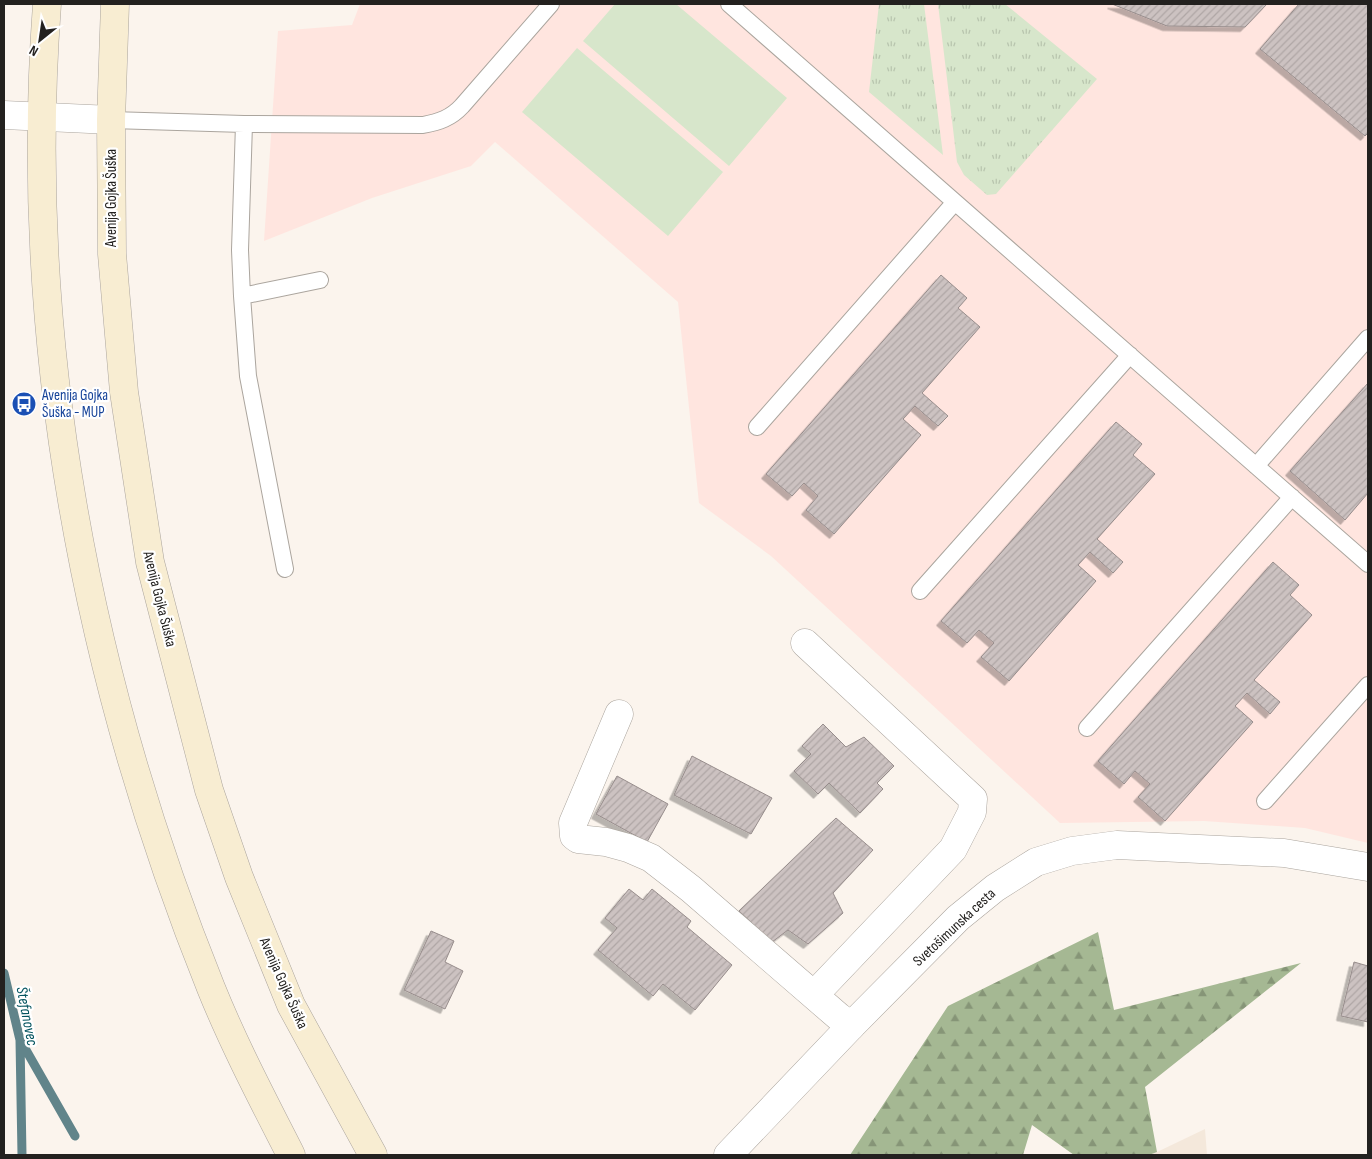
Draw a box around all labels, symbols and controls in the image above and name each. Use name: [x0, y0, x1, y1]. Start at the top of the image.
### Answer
north arrow: [15, 15, 65, 65]
text: N: [26, 42, 41, 60]
street label: Avenija Gojka Šuška: [102, 149, 121, 248]
place label: Avenija Gojka Šuška - MUP: [41, 386, 108, 422]
bus stop icon: Avenija Gojka Šuška - MUP: [11, 391, 37, 417]
street label: Avenija Gojka Šuška: [138, 548, 181, 649]
street label: Svetošimunska cesta: [909, 884, 1000, 971]
street label: Avenija Gojka Šuška: [255, 934, 312, 1032]
water label: Štefanovec: [11, 985, 42, 1048]

